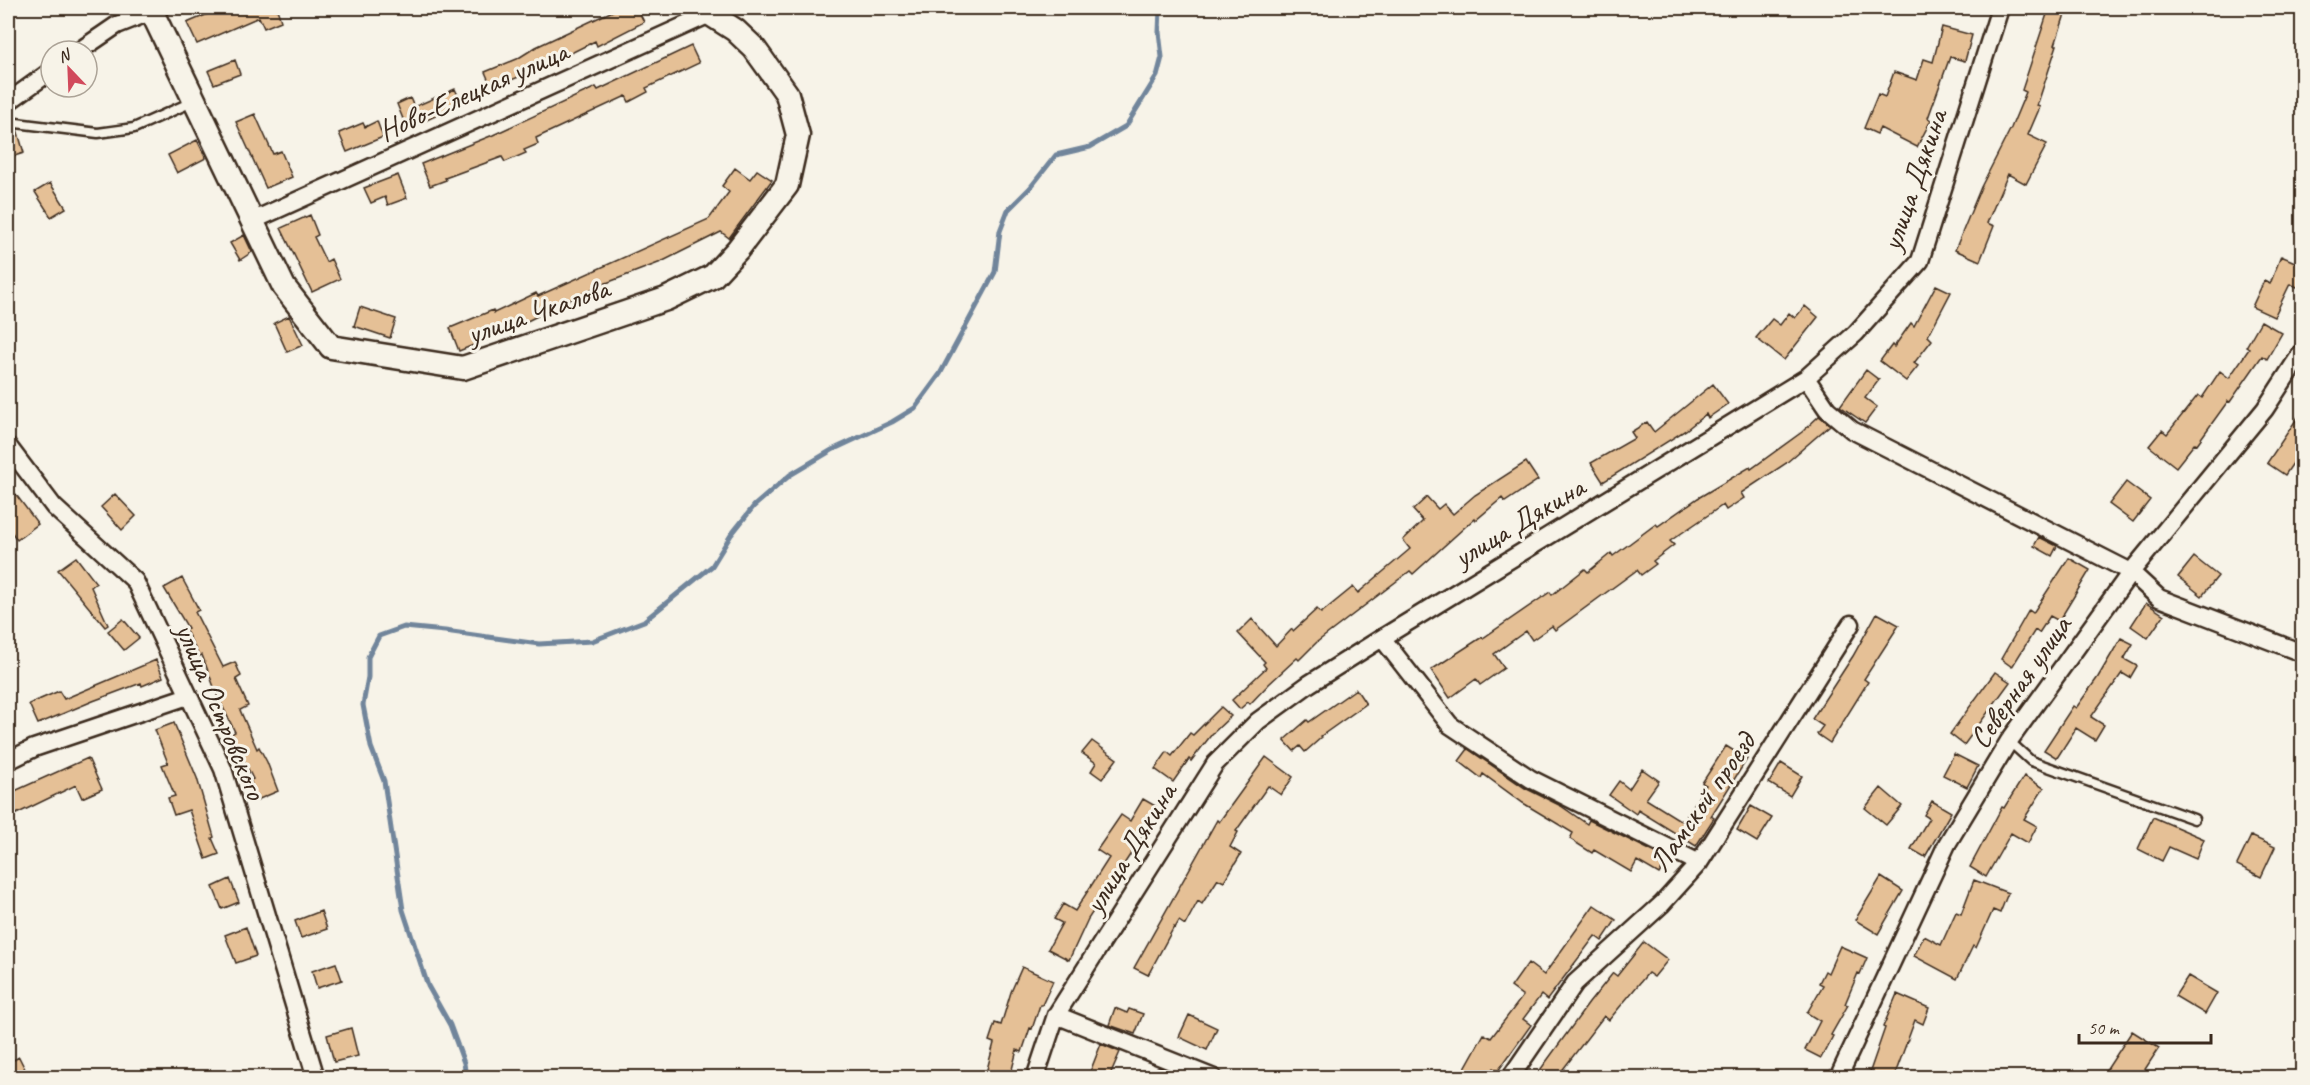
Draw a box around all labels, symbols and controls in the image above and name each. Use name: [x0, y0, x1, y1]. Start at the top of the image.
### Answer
street label: Ново-Елецкая улица: [372, 31, 576, 150]
north arrow: [39, 39, 99, 99]
text: N: [55, 44, 75, 67]
street label: улица Дякина: [1872, 102, 1957, 257]
street label: улица Чкалова: [460, 268, 616, 354]
street label: улица Дякина: [1445, 467, 1594, 577]
street label: Северная улица: [1960, 607, 2081, 756]
street label: улица Островского: [166, 615, 276, 806]
street label: Ламской проезд: [1640, 723, 1765, 879]
street label: улица Дякина: [1074, 774, 1186, 922]
scale bar: [2079, 1007, 2211, 1045]
text: 50 m: [2088, 1017, 2121, 1039]

